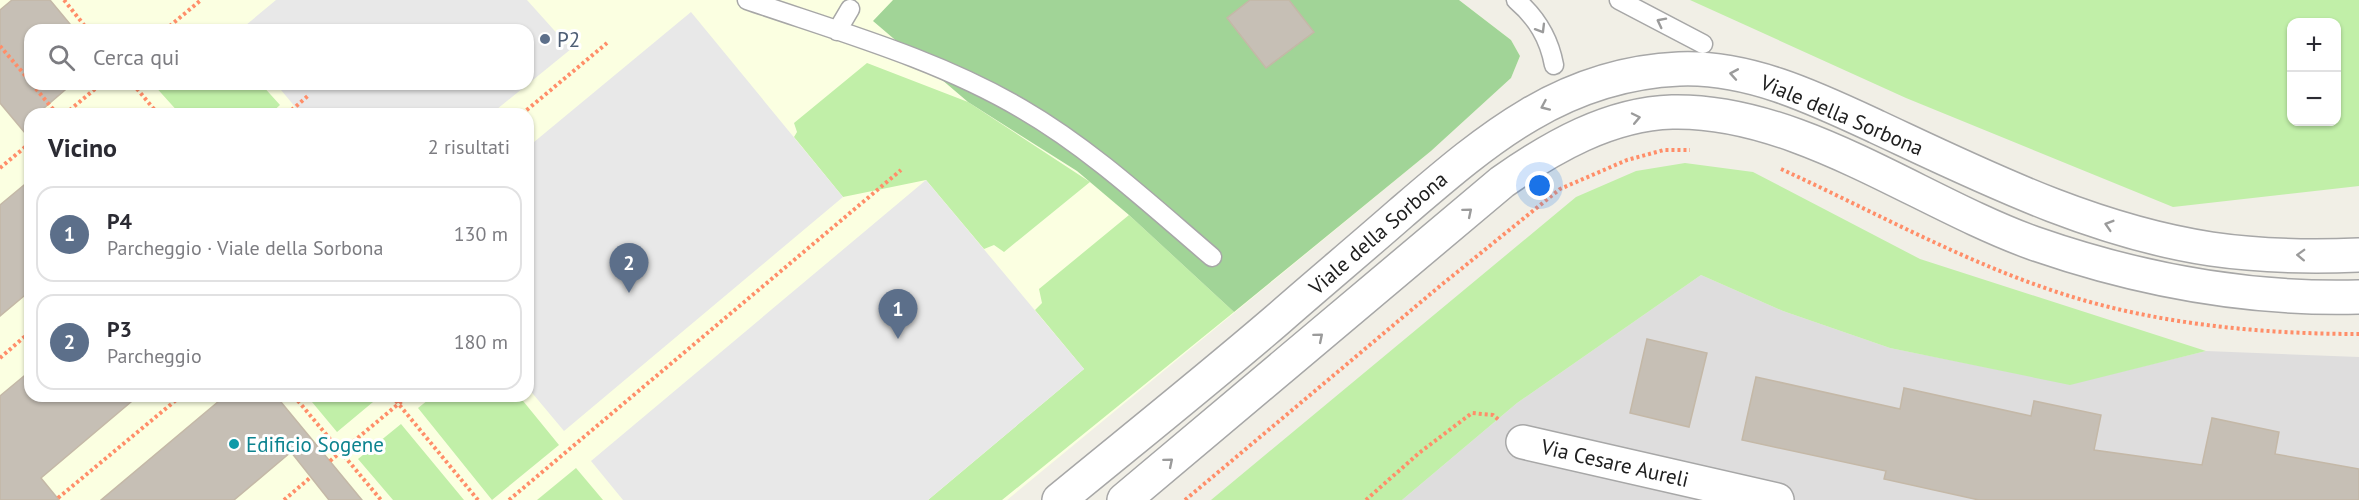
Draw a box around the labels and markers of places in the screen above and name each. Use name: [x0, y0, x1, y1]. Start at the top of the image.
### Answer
place label: P2: [557, 26, 580, 53]
marker: P2: [538, 32, 552, 46]
pin: 2: [610, 244, 648, 293]
pin: 1: [878, 290, 918, 339]
place label: Edificio Sogene: [246, 431, 384, 458]
marker: Edificio Sogene: [227, 437, 241, 451]

